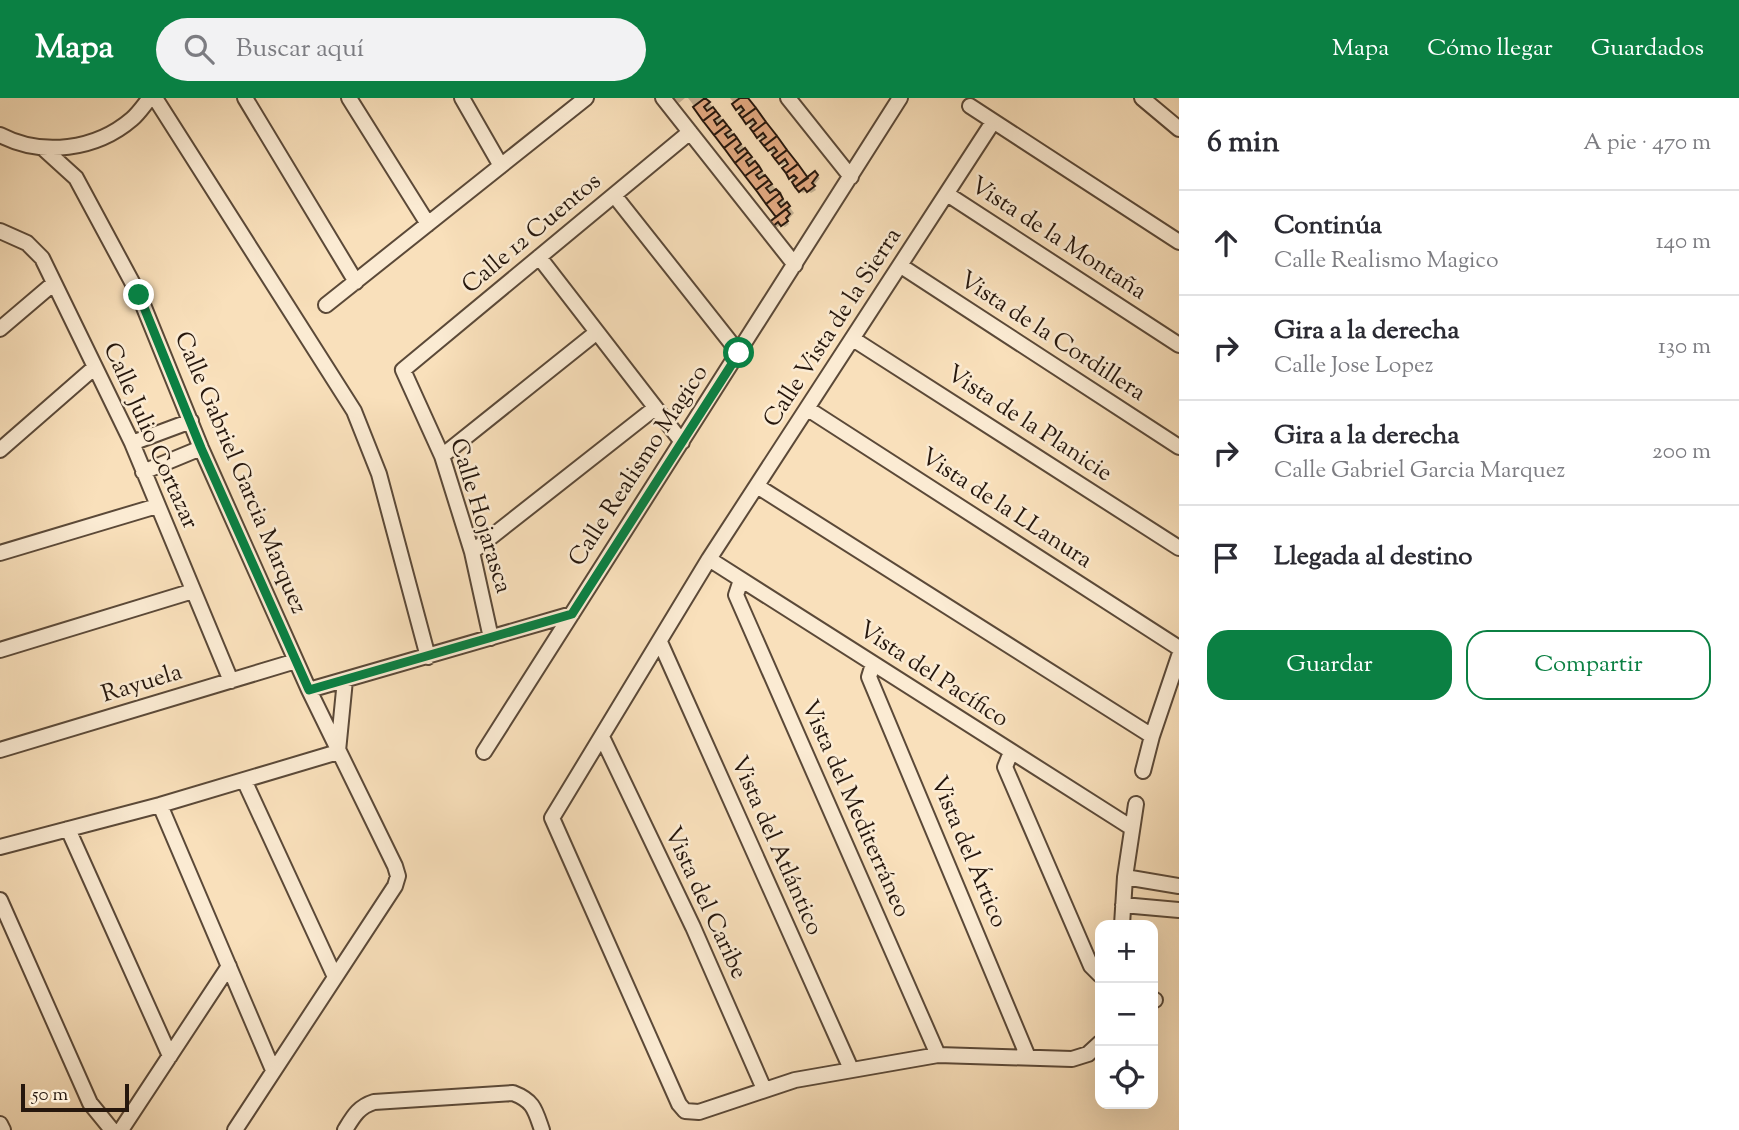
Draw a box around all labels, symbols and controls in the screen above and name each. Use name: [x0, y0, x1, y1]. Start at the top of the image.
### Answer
search box: [156, 18, 646, 81]
text: Mapa: [35, 25, 114, 73]
icon: search: [180, 30, 218, 68]
text: Buscar aquí: [236, 31, 364, 68]
text: Mapa: [1332, 32, 1389, 66]
text: Cómo llegar: [1427, 32, 1553, 66]
text: Guardados: [1591, 32, 1704, 66]
text: 6 min: [1207, 122, 1279, 165]
text: A pie · 470 m: [1583, 127, 1711, 160]
street label: Calle 12 Cuentos: [455, 165, 609, 303]
street label: Vista de la Montaña: [963, 169, 1153, 309]
text: Continúa: [1274, 208, 1382, 245]
street label: Calle Vista de la Sierra: [756, 222, 910, 434]
icon: ahead: [1207, 224, 1245, 262]
text: 140 m: [1656, 226, 1711, 259]
text: Calle Realismo Magico: [1274, 245, 1499, 278]
street label: Vista de la Cordillera: [952, 264, 1152, 410]
route end: [123, 279, 154, 310]
text: Gira a la derecha: [1274, 313, 1459, 350]
street label: Calle Gabriel Garcia Marquez: [165, 326, 315, 620]
icon: right: [1207, 329, 1245, 367]
text: 130 m: [1658, 331, 1711, 364]
street label: Calle Julio Cortazar: [94, 337, 206, 535]
route start: [723, 337, 754, 368]
text: Calle Jose Lopez: [1274, 350, 1433, 383]
street label: Vista de la Planicie: [939, 357, 1119, 491]
street label: Calle Realismo Magico: [561, 359, 717, 573]
text: Gira a la derecha: [1274, 418, 1459, 455]
street label: Calle Hojarasca: [440, 434, 520, 598]
icon: right: [1207, 434, 1245, 472]
text: 200 m: [1652, 436, 1711, 469]
street label: Vista de la LLanura: [913, 441, 1099, 577]
text: Calle Gabriel Garcia Marquez: [1274, 455, 1565, 488]
icon: arrive: [1207, 539, 1245, 577]
text: Llegada al destino: [1274, 539, 1472, 576]
street label: Vista del Pacífico: [851, 614, 1015, 736]
button: Guardar: [1207, 630, 1452, 700]
button: Compartir: [1466, 630, 1711, 700]
street label: Rayuela: [98, 656, 186, 712]
street label: Vista del Mediterráneo: [792, 695, 918, 923]
street label: Vista del Atlántico: [721, 751, 831, 941]
street label: Vista del Ártico: [921, 771, 1015, 933]
street label: Vista del Caribe: [655, 821, 755, 985]
map controls: [1095, 920, 1158, 1109]
button: +: [1095, 920, 1158, 983]
button: −: [1095, 983, 1158, 1046]
button: locate: [1095, 1046, 1158, 1109]
scale bar: [21, 1081, 130, 1113]
text: 50 m: [32, 1082, 68, 1109]

